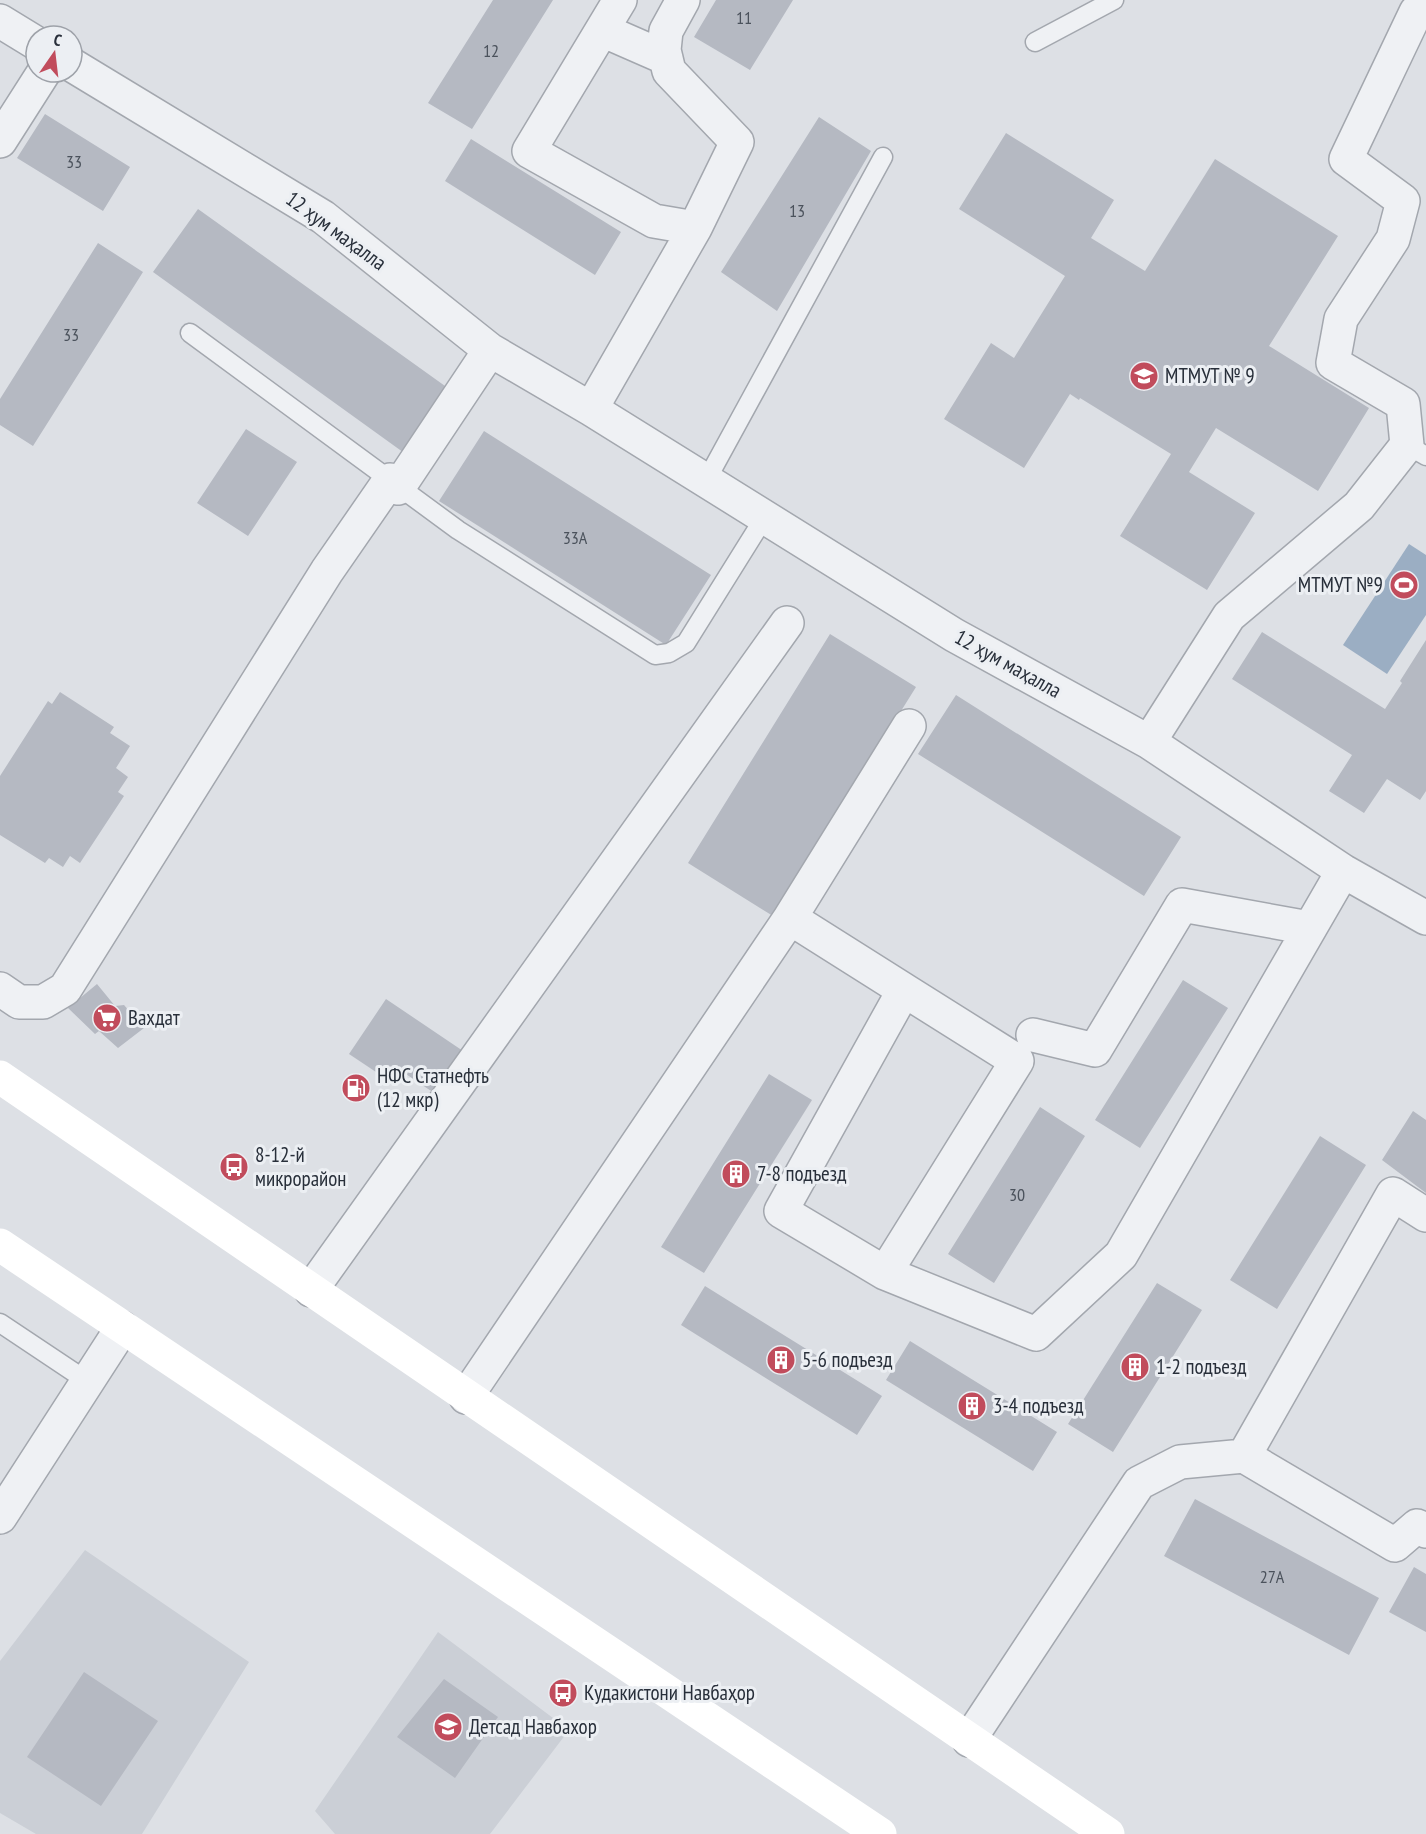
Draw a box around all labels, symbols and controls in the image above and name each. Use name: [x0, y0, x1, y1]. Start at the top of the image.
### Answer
house number: 11: [736, 6, 752, 29]
north arrow: [24, 24, 84, 84]
text: С: [52, 29, 64, 50]
house number: 12: [483, 39, 499, 62]
house number: 33: [66, 150, 82, 173]
street label: 12 ҳум маҳалла: [281, 185, 392, 276]
house number: 13: [789, 199, 805, 222]
house number: 33: [63, 323, 79, 346]
school or university icon: МТМУТ № 9: [1128, 360, 1160, 392]
place label: МТМУТ № 9: [1165, 362, 1255, 389]
house number: 33А: [563, 526, 588, 549]
sports icon: МТМУТ №9: [1388, 569, 1420, 601]
place label: МТМУТ №9: [1298, 571, 1383, 598]
street label: 12 ҳум маҳалла: [950, 623, 1066, 704]
supermarket icon: Вахдат: [91, 1002, 123, 1034]
place label: Вахдат: [128, 1004, 180, 1031]
place label: НФС Статнефть (12 мкр): [377, 1062, 489, 1113]
fuel station icon: НФС Статнефть (12 мкр): [340, 1072, 372, 1104]
place label: 8-12-й микрорайон: [255, 1141, 346, 1192]
bus stop icon: 8-12-й микрорайон: [218, 1151, 250, 1183]
building icon: 7-8 подъезд: [720, 1158, 752, 1190]
place label: 7-8 подъезд: [757, 1160, 846, 1187]
house number: 30: [1009, 1183, 1025, 1206]
building icon: 5-6 подъезд: [765, 1344, 797, 1376]
place label: 5-6 подъезд: [802, 1346, 892, 1373]
building icon: 1-2 подъезд: [1119, 1351, 1151, 1383]
place label: 1-2 подъезд: [1156, 1353, 1246, 1380]
building icon: 3-4 подъезд: [956, 1390, 988, 1422]
place label: 3-4 подъезд: [993, 1392, 1083, 1419]
house number: 27А: [1260, 1565, 1285, 1588]
bus stop icon: Кудакистони Навбаҳор: [547, 1677, 579, 1709]
place label: Кудакистони Навбаҳор: [584, 1679, 755, 1706]
school or university icon: Детсад Навбахор: [432, 1711, 464, 1743]
place label: Детсад Навбахор: [469, 1713, 597, 1740]

